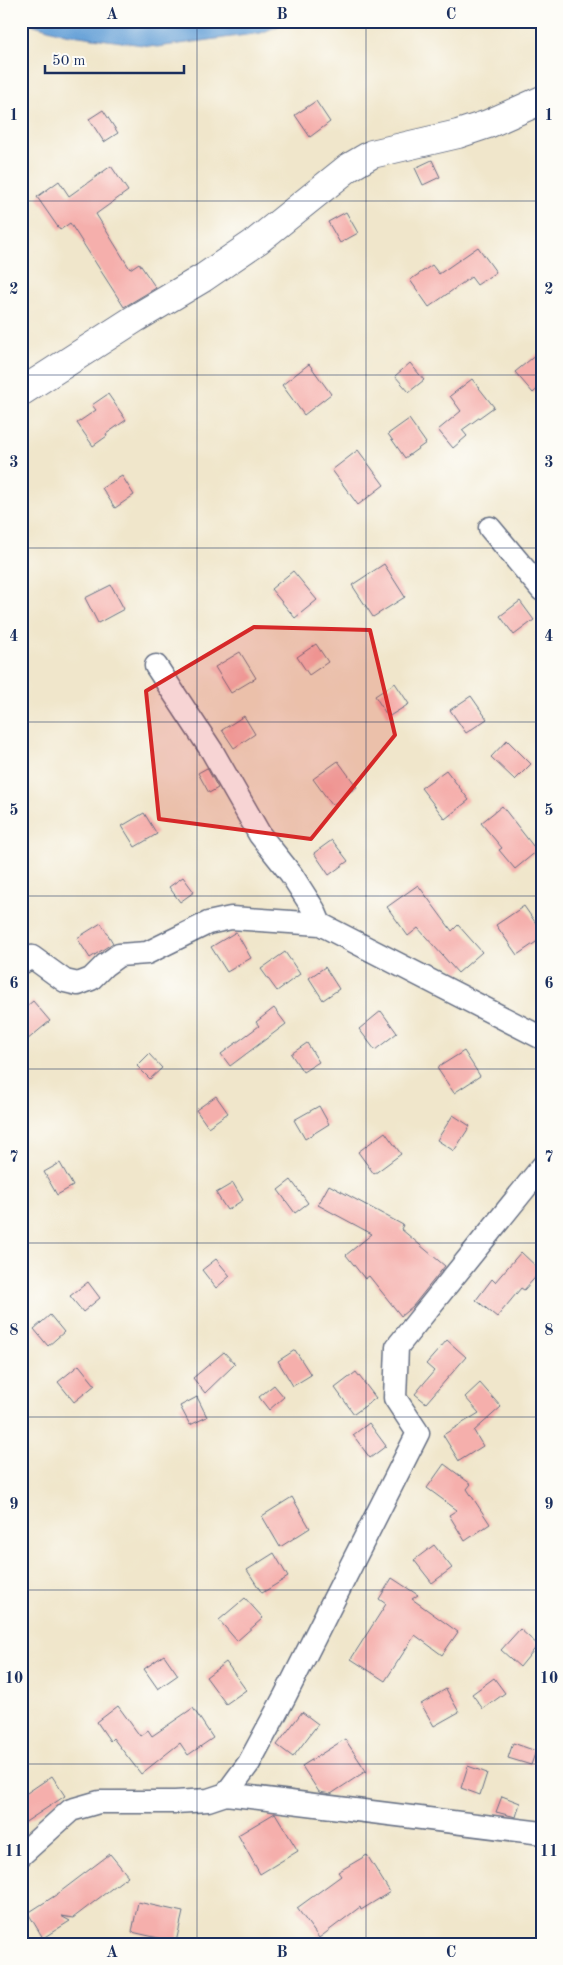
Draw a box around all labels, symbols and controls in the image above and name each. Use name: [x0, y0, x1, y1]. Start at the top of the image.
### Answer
text: A: [106, 7, 118, 23]
text: B: [276, 7, 288, 23]
text: C: [446, 7, 456, 23]
scale bar: [45, 42, 184, 74]
text: 50 m: [52, 54, 86, 69]
text: 1: [9, 108, 19, 124]
text: 1: [544, 108, 554, 124]
text: 2: [9, 282, 19, 298]
text: 2: [544, 282, 554, 298]
text: 3: [9, 455, 19, 471]
text: 3: [544, 455, 554, 471]
text: 4: [9, 629, 19, 645]
text: 4: [544, 629, 554, 645]
text: 5: [9, 803, 19, 819]
text: 5: [544, 803, 554, 819]
text: 6: [9, 976, 19, 992]
text: 6: [544, 976, 554, 992]
text: 7: [9, 1150, 19, 1166]
text: 7: [544, 1150, 554, 1166]
text: 8: [9, 1323, 19, 1339]
text: 8: [544, 1323, 554, 1339]
text: 9: [9, 1497, 19, 1513]
text: 9: [544, 1497, 554, 1513]
text: 10: [5, 1671, 23, 1687]
text: 10: [540, 1671, 558, 1687]
text: 11: [5, 1844, 23, 1860]
text: 11: [540, 1844, 558, 1860]
text: A: [106, 1945, 118, 1961]
text: B: [276, 1945, 288, 1961]
text: C: [446, 1945, 456, 1961]

